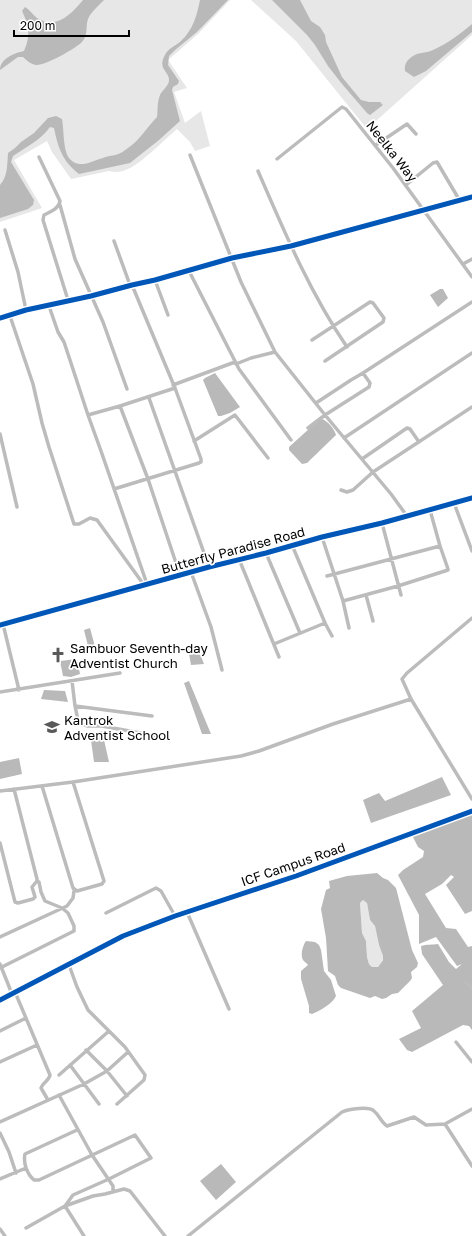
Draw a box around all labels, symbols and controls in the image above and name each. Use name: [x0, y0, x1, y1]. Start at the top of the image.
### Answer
scale bar: [14, 12, 129, 38]
text: 200 m: [20, 18, 55, 33]
street label: Neelka Way: [363, 117, 421, 185]
street label: Butterfly Paradise Road: [159, 523, 307, 577]
place label: Sambuor Seventh-day Adventist Church: [70, 640, 208, 671]
church icon: Sambuor Seventh-day Adventist Church: [49, 646, 67, 664]
place label: Kantrok Adventist School: [64, 712, 170, 743]
school or university icon: Kantrok Adventist School: [43, 718, 61, 736]
street label: ICF Campus Road: [239, 839, 347, 889]

